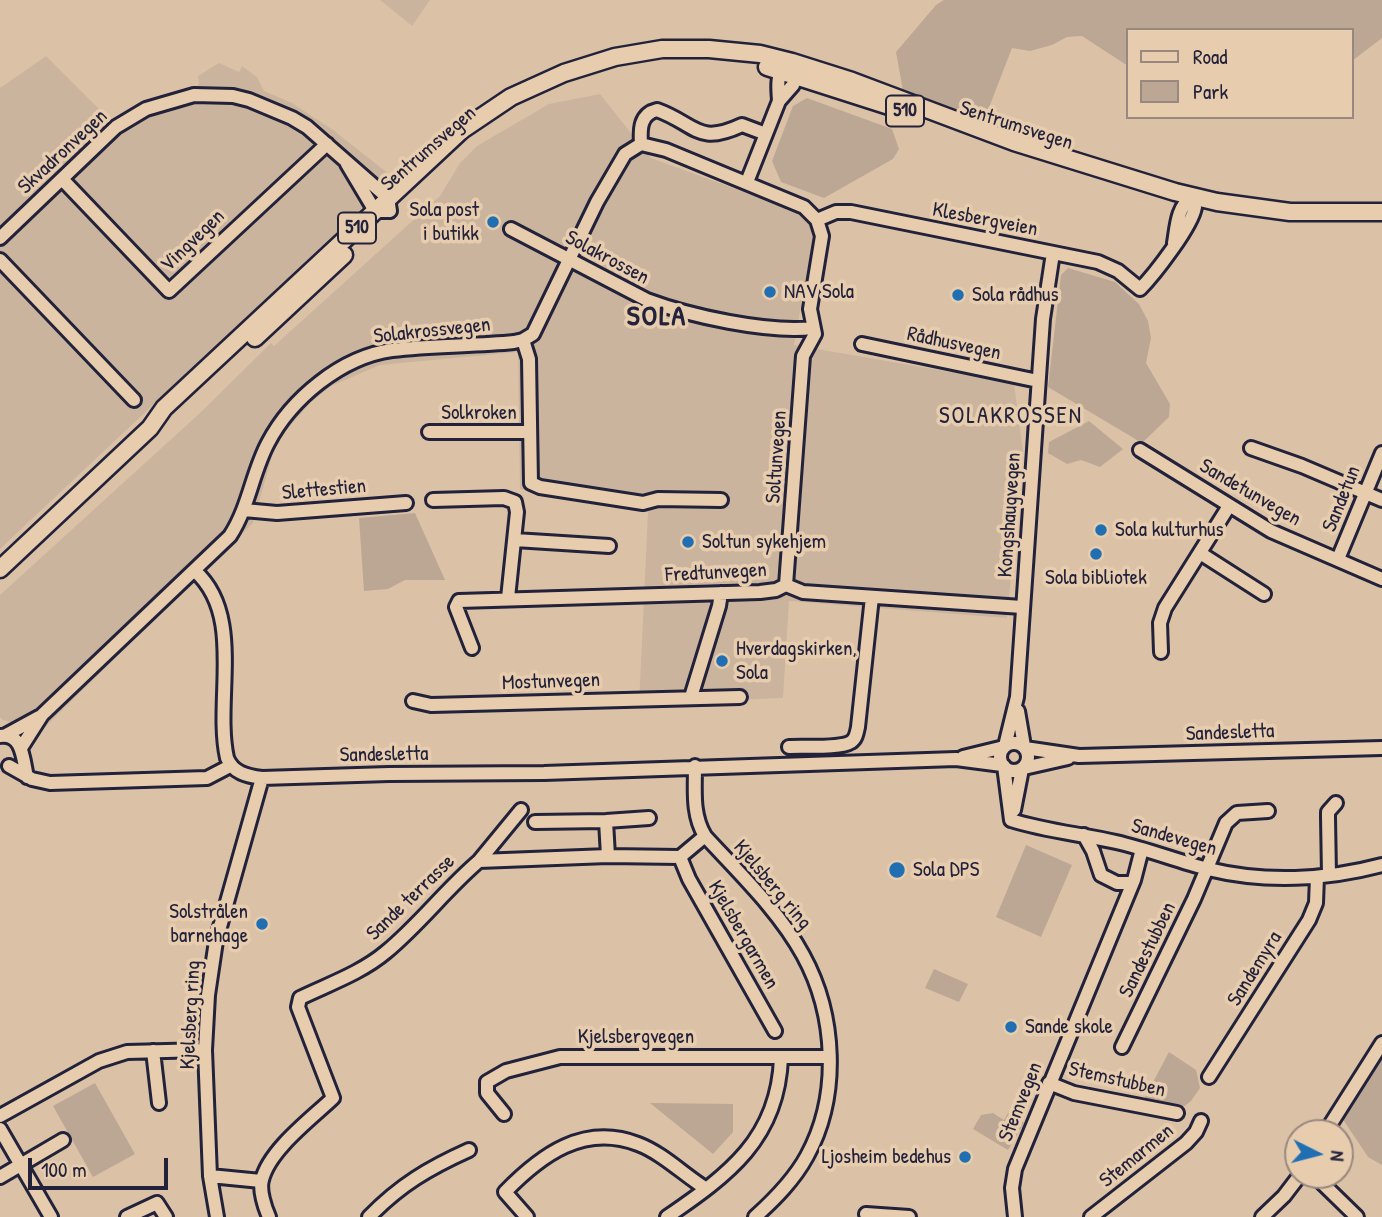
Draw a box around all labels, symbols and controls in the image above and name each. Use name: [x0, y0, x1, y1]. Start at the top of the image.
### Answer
legend: [1126, 28, 1354, 119]
text: Road: [1193, 42, 1227, 71]
text: Park: [1193, 77, 1228, 106]
road number: 510: [886, 96, 924, 127]
street label: Sentrumsvegen: [956, 96, 1076, 156]
street label: Sentrumsvegen: [376, 101, 482, 197]
street label: Skvadronvegen: [13, 104, 113, 200]
place label: Sola post i butikk: [409, 197, 479, 247]
street label: Klesbergveien: [930, 197, 1040, 243]
street label: Vingvegen: [156, 204, 230, 278]
road number: 510: [338, 212, 376, 244]
marker: Sola post i butikk: [485, 214, 501, 230]
street label: Solakrossen: [561, 225, 653, 291]
place label: NAV Sola: [784, 279, 854, 305]
place label: Sola rådhus: [972, 282, 1059, 308]
marker: NAV Sola: [762, 284, 778, 300]
marker: Sola rådhus: [950, 287, 966, 303]
district label: SOLA: [627, 301, 687, 335]
street label: Solakrossvegen: [372, 312, 492, 350]
street label: Rådhusvegen: [905, 322, 1003, 366]
street label: Solkroken: [441, 400, 517, 426]
district label: SOLAKROSSEN: [940, 403, 1082, 431]
street label: Soltunvegen: [761, 410, 793, 504]
street label: Kongshaugvegen: [993, 452, 1027, 578]
street label: Sandetunvegen: [1195, 454, 1305, 532]
street label: Sandetun: [1317, 462, 1367, 536]
street label: Slettestien: [281, 474, 367, 506]
place label: Sola kulturhus: [1115, 517, 1223, 543]
marker: Sola kulturhus: [1093, 522, 1109, 538]
place label: Soltun sykehjem: [702, 529, 826, 555]
marker: Soltun sykehjem: [680, 534, 696, 550]
marker: Sola bibliotek: [1088, 546, 1104, 562]
street label: Fredtunvegen: [665, 558, 767, 588]
place label: Sola bibliotek: [1045, 565, 1147, 591]
place label: Hverdagskirken, Sola: [736, 636, 857, 686]
marker: Hverdagskirken, Sola: [714, 653, 730, 669]
street label: Mostunvegen: [502, 668, 600, 696]
street label: Sandesletta: [1185, 719, 1275, 747]
street label: Sandesletta: [339, 742, 429, 768]
street label: Sandevegen: [1128, 814, 1220, 862]
street label: Kjelsberg ring: [727, 835, 817, 935]
street label: Sande terrasse: [362, 850, 460, 946]
place label: Sola DPS: [913, 857, 979, 883]
marker: Sola DPS: [887, 860, 907, 880]
street label: Kjelsbergarmen: [702, 876, 784, 994]
street label: Sandestubben: [1114, 898, 1182, 1002]
place label: Solstrålen barnehage: [169, 899, 248, 949]
marker: Solstrålen barnehage: [254, 916, 270, 932]
street label: Sandemyra: [1222, 927, 1288, 1011]
street label: Kjelsberg ring: [176, 960, 206, 1070]
place label: Sande skole: [1025, 1014, 1113, 1040]
marker: Sande skole: [1003, 1019, 1019, 1035]
street label: Kjelsbergvegen: [578, 1024, 694, 1050]
street label: Stemstubben: [1066, 1057, 1168, 1103]
street label: Stemvegen: [994, 1059, 1048, 1145]
street label: Stemarmen: [1095, 1119, 1179, 1193]
north arrow: [1284, 1119, 1354, 1189]
scale bar: [32, 1144, 172, 1188]
place label: Ljosheim bedehus: [822, 1144, 951, 1170]
marker: Ljosheim bedehus: [957, 1149, 973, 1165]
text: N: [1324, 1150, 1351, 1162]
text: 100 m: [41, 1155, 87, 1184]

